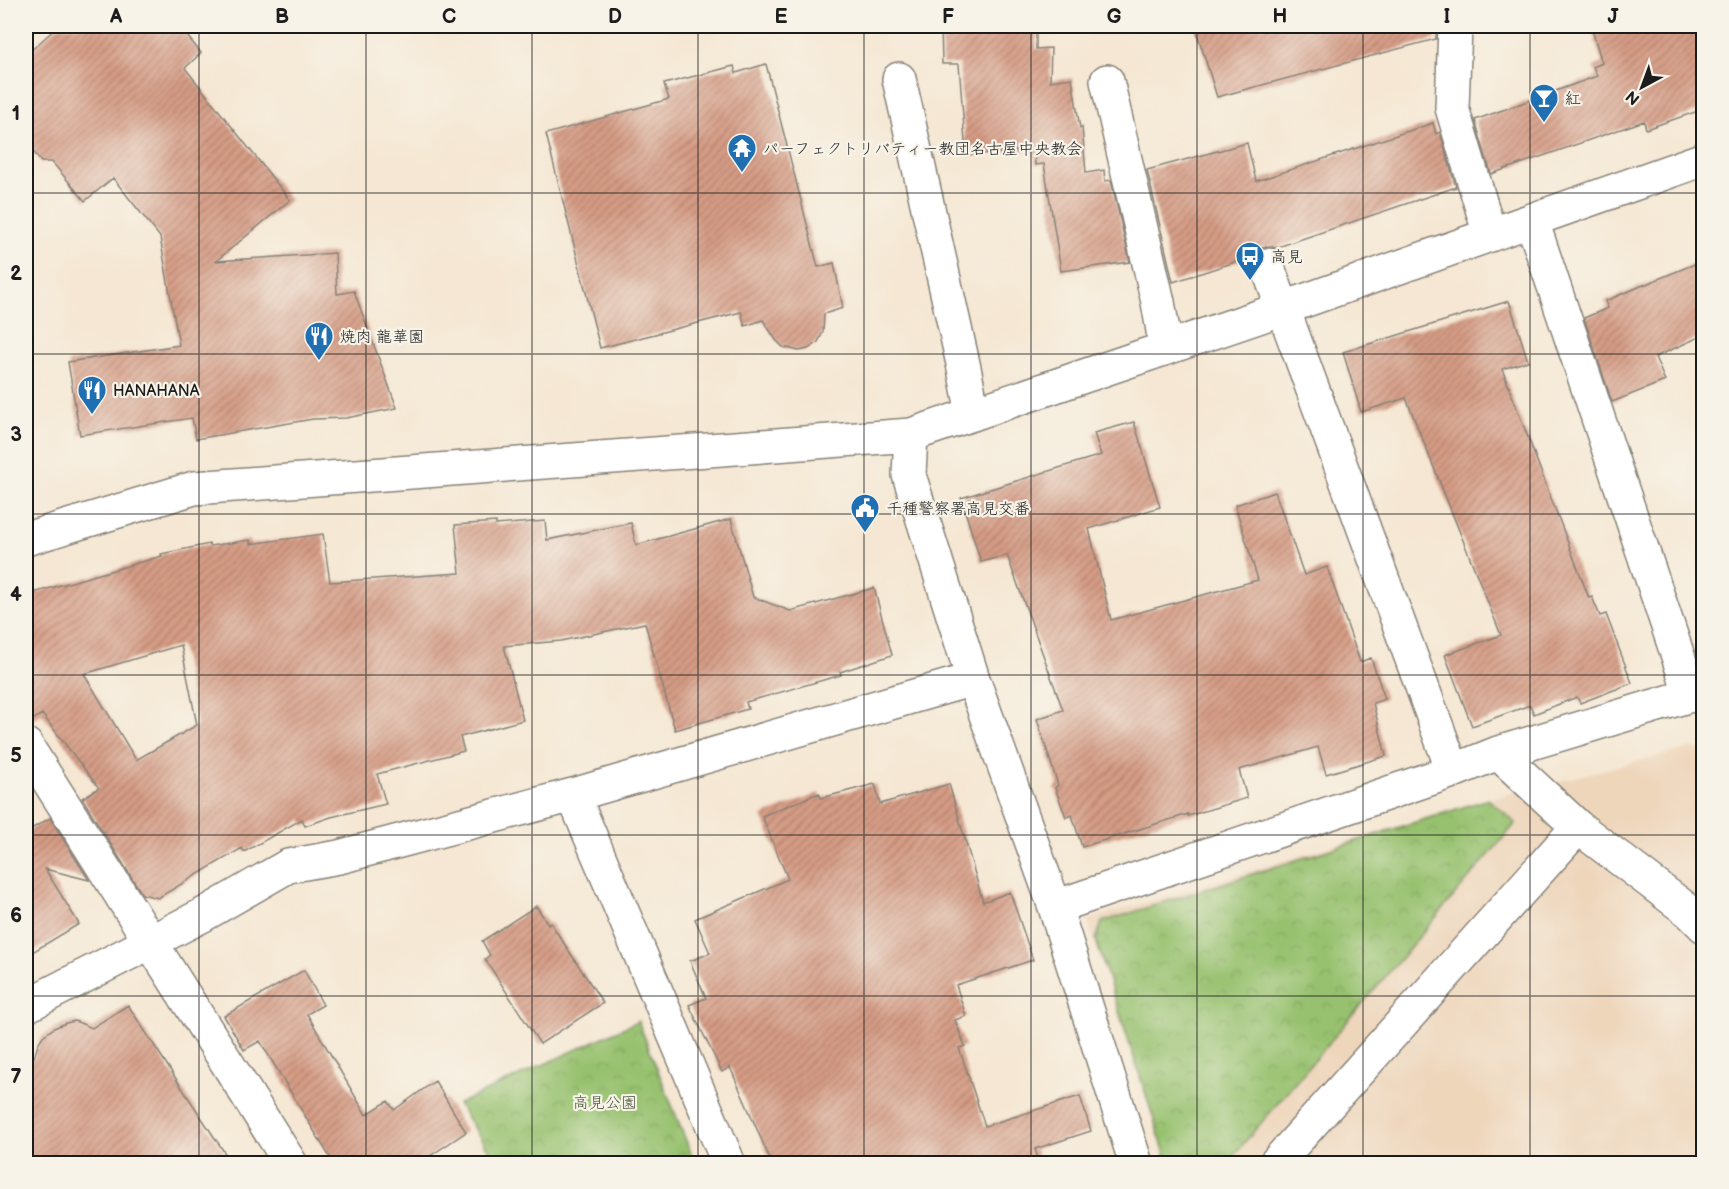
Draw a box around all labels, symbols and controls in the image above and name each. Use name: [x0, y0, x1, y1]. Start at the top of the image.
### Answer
text: A: [109, 5, 123, 29]
text: B: [275, 5, 289, 29]
text: C: [442, 5, 456, 29]
text: D: [608, 5, 622, 29]
text: E: [775, 5, 788, 29]
text: F: [942, 5, 954, 29]
text: G: [1107, 5, 1122, 29]
text: H: [1273, 5, 1287, 29]
text: I: [1444, 5, 1450, 29]
text: J: [1608, 5, 1620, 29]
north arrow: [1612, 57, 1672, 117]
bar icon: 紅: [1528, 82, 1560, 124]
text: N: [1622, 86, 1644, 108]
place label: 紅: [1565, 90, 1581, 109]
text: 1: [12, 102, 20, 126]
temple icon: パーフェクトリバティー教団名古屋中央教会: [726, 132, 758, 174]
place label: パーフェクトリバティー教団名古屋中央教会: [763, 140, 1082, 159]
bus stop icon: 高見: [1234, 240, 1266, 282]
place label: 高見: [1271, 248, 1303, 267]
text: 2: [10, 262, 22, 286]
restaurant icon: 焼肉 龍華園: [303, 320, 335, 362]
place label: 焼肉 龍華園: [340, 328, 424, 347]
restaurant icon: HANAHANA: [76, 374, 108, 416]
place label: HANAHANA: [113, 382, 200, 401]
text: 3: [10, 423, 22, 447]
public building icon: 千種警察署高見交番: [849, 492, 881, 534]
place label: 千種警察署高見交番: [886, 500, 1030, 519]
text: 4: [10, 583, 22, 607]
text: 5: [10, 744, 22, 768]
text: 6: [10, 904, 22, 928]
text: 7: [10, 1065, 22, 1089]
park label: 高見公園: [573, 1094, 637, 1113]

